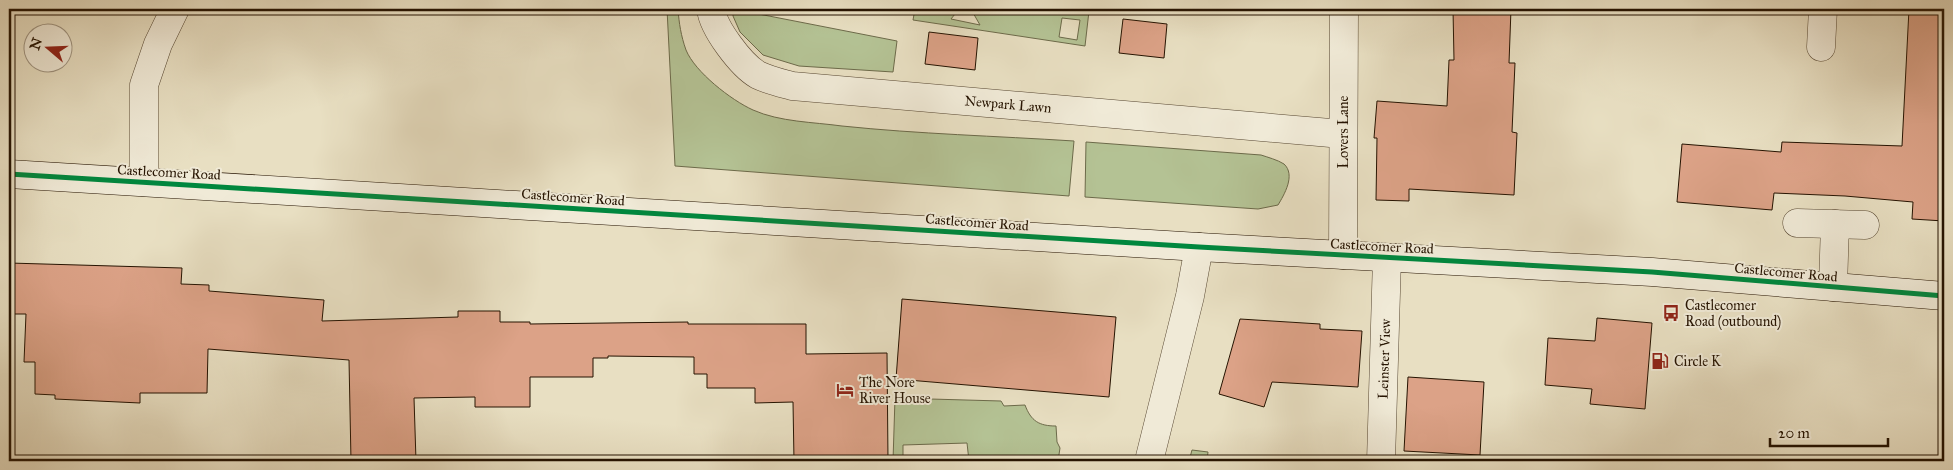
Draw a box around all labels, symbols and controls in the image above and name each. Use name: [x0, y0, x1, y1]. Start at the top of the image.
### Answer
north arrow: [22, 22, 72, 72]
text: N: [26, 35, 46, 52]
street label: Newpark Lawn: [964, 92, 1053, 117]
street label: Lovers Lane: [1335, 95, 1352, 168]
street label: Castlecomer Road: [117, 161, 221, 184]
street label: Castlecomer Road: [521, 185, 625, 210]
street label: Castlecomer Road: [925, 210, 1029, 235]
street label: Castlecomer Road: [1330, 235, 1434, 258]
street label: Castlecomer Road: [1734, 260, 1838, 285]
place label: Castlecomer Road (outbound): [1685, 297, 1781, 331]
bus stop icon: Castlecomer Road (outbound): [1661, 303, 1681, 323]
street label: Leinster View: [1375, 318, 1394, 399]
fuel station icon: Circle K: [1650, 351, 1670, 371]
place label: Circle K: [1674, 353, 1722, 370]
place label: The Nore River House: [859, 374, 931, 407]
hotel icon: The Nore River House: [835, 380, 855, 400]
scale bar: [1770, 415, 1888, 447]
text: 20 m: [1778, 424, 1810, 442]

